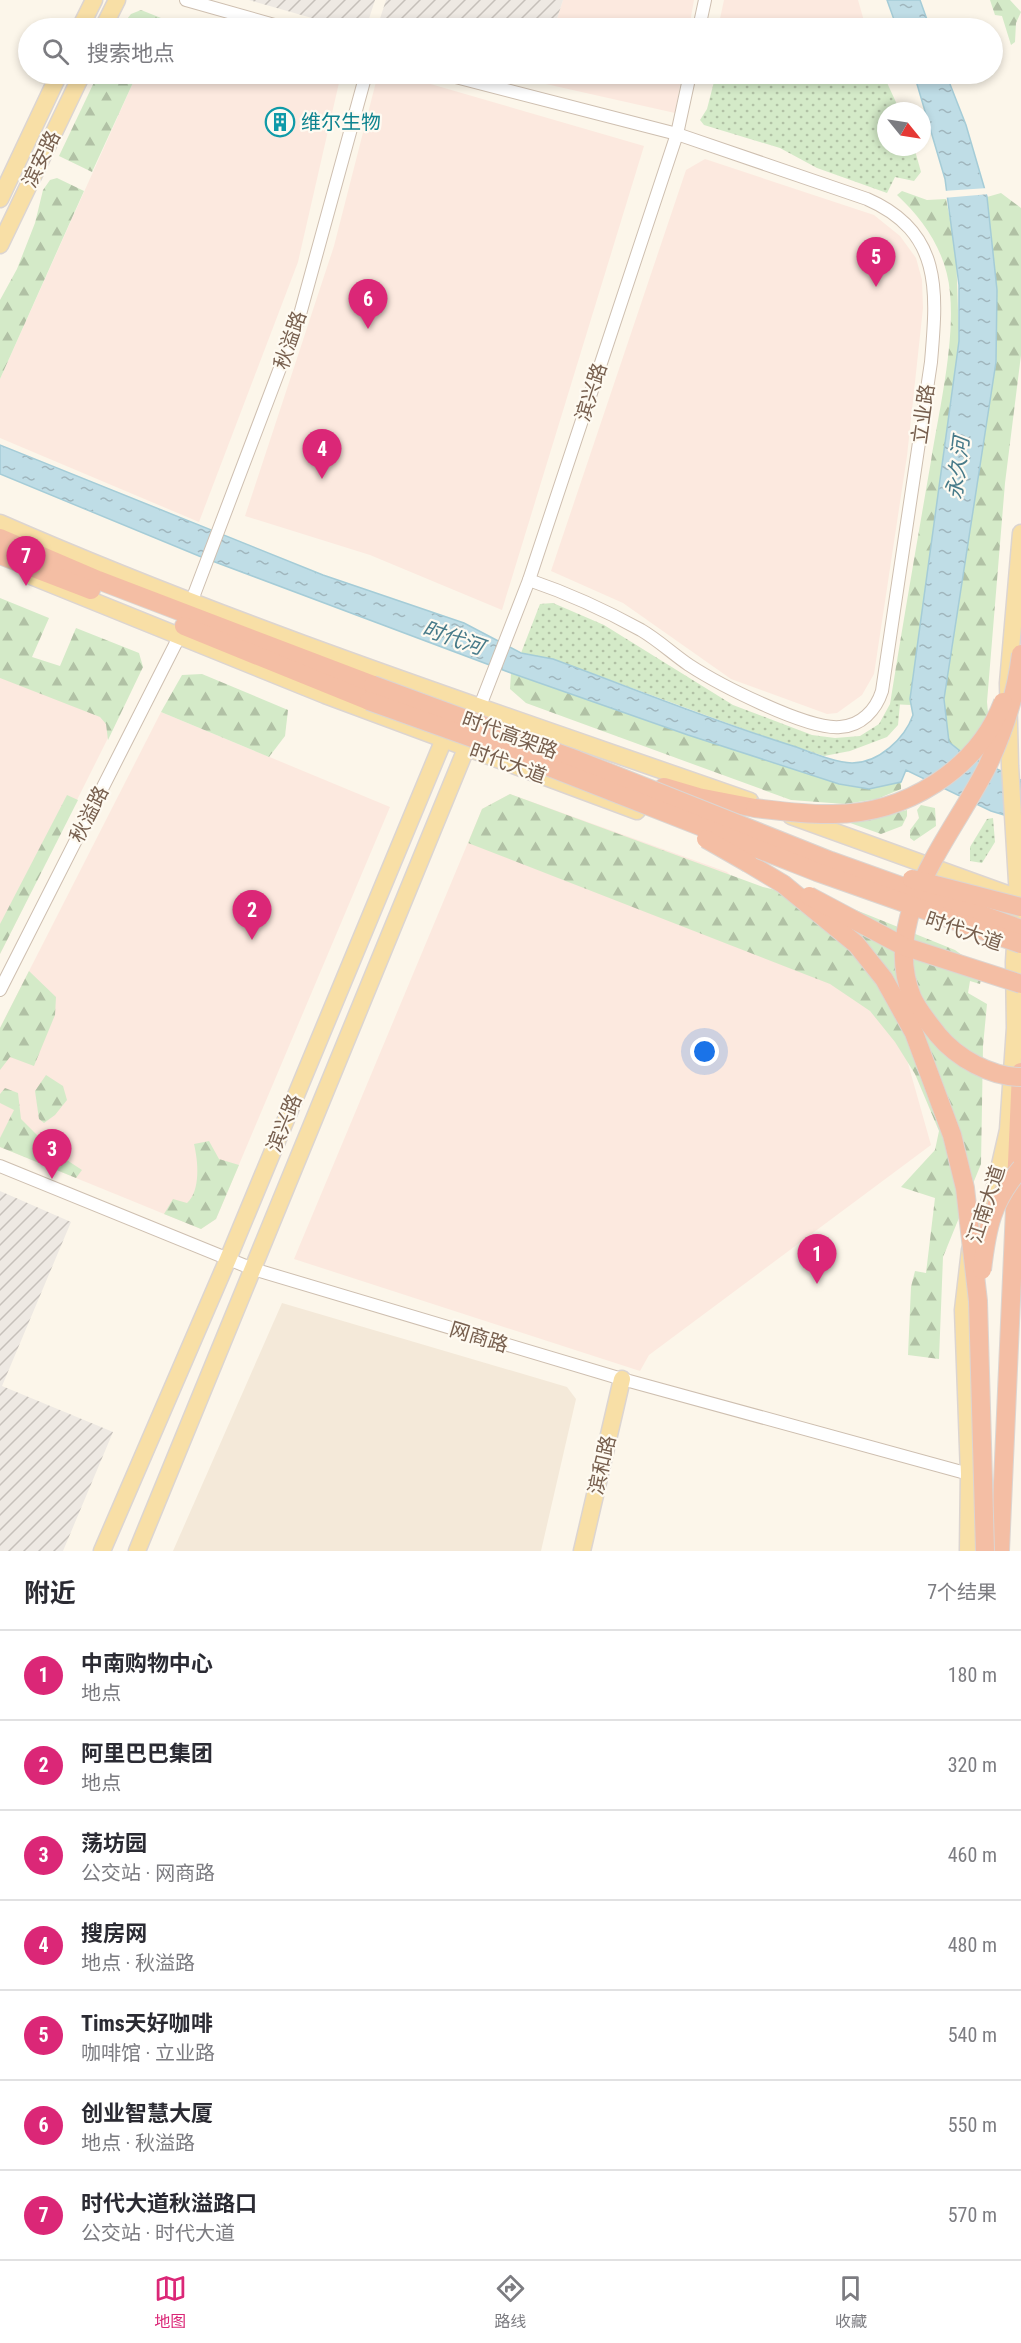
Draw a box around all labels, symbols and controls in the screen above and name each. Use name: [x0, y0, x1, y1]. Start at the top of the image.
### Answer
search box: [18, 18, 1003, 84]
icon: search: [39, 35, 72, 68]
text: 搜索地点: [87, 41, 175, 66]
north arrow: [877, 102, 931, 156]
building icon: 维尔生物: [264, 106, 296, 138]
place label: 维尔生物: [301, 110, 381, 134]
street label: 滨安路: [17, 127, 65, 191]
pin: 5: [856, 238, 896, 287]
pin: 6: [348, 280, 388, 329]
street label: 秋溢路: [269, 308, 311, 372]
street label: 滨兴路: [570, 360, 612, 424]
street label: 立业路: [907, 383, 939, 445]
pin: 4: [302, 430, 342, 479]
water label: 永久河: [942, 431, 974, 501]
pin: 7: [6, 536, 46, 586]
water label: 时代河: [419, 616, 490, 661]
street label: 时代高架路: [459, 707, 561, 763]
street label: 时代大道: [466, 738, 550, 788]
street label: 秋溢路: [65, 782, 113, 846]
pin: 2: [232, 890, 272, 940]
street label: 时代大道: [922, 907, 1006, 955]
your location: [690, 1037, 719, 1066]
street label: 滨兴路: [262, 1091, 306, 1155]
pin: 3: [32, 1130, 72, 1179]
street label: 江南大道: [962, 1162, 1010, 1246]
pin: 1: [798, 1234, 836, 1284]
street label: 网商路: [447, 1317, 511, 1357]
street label: 滨和路: [584, 1433, 620, 1497]
text: 附近: [24, 1578, 76, 1608]
text: 7个结果: [927, 1580, 997, 1604]
text: 中南购物中心: [81, 1651, 213, 1676]
text: 1: [38, 1663, 49, 1687]
text: 180 m: [948, 1663, 997, 1687]
text: 地点: [81, 1681, 121, 1705]
text: 阿里巴巴集团: [81, 1741, 213, 1766]
text: 2: [38, 1753, 49, 1777]
text: 320 m: [948, 1753, 997, 1777]
text: 地点: [81, 1771, 121, 1795]
text: 荡坊园: [81, 1831, 147, 1856]
text: 3: [38, 1843, 49, 1867]
text: 460 m: [948, 1843, 997, 1867]
text: 公交站 · 网商路: [81, 1861, 215, 1885]
text: 搜房网: [81, 1921, 147, 1946]
text: 4: [38, 1933, 49, 1957]
text: 480 m: [948, 1933, 997, 1957]
text: 地点 · 秋溢路: [81, 1951, 195, 1975]
text: Tims天好咖啡: [81, 2011, 213, 2036]
text: 5: [38, 2023, 49, 2047]
text: 540 m: [948, 2023, 997, 2047]
text: 咖啡馆 · 立业路: [81, 2041, 215, 2065]
text: 创业智慧大厦: [81, 2101, 213, 2126]
text: 6: [38, 2113, 49, 2137]
text: 550 m: [948, 2113, 997, 2137]
text: 地点 · 秋溢路: [81, 2131, 195, 2155]
text: 时代大道秋溢路口: [81, 2191, 257, 2216]
text: 7: [38, 2203, 49, 2227]
text: 570 m: [948, 2203, 997, 2227]
text: 公交站 · 时代大道: [81, 2221, 235, 2245]
tab: 地图: [154, 2272, 187, 2332]
tab: 路线: [494, 2272, 527, 2332]
tab: 收藏: [834, 2272, 867, 2332]

